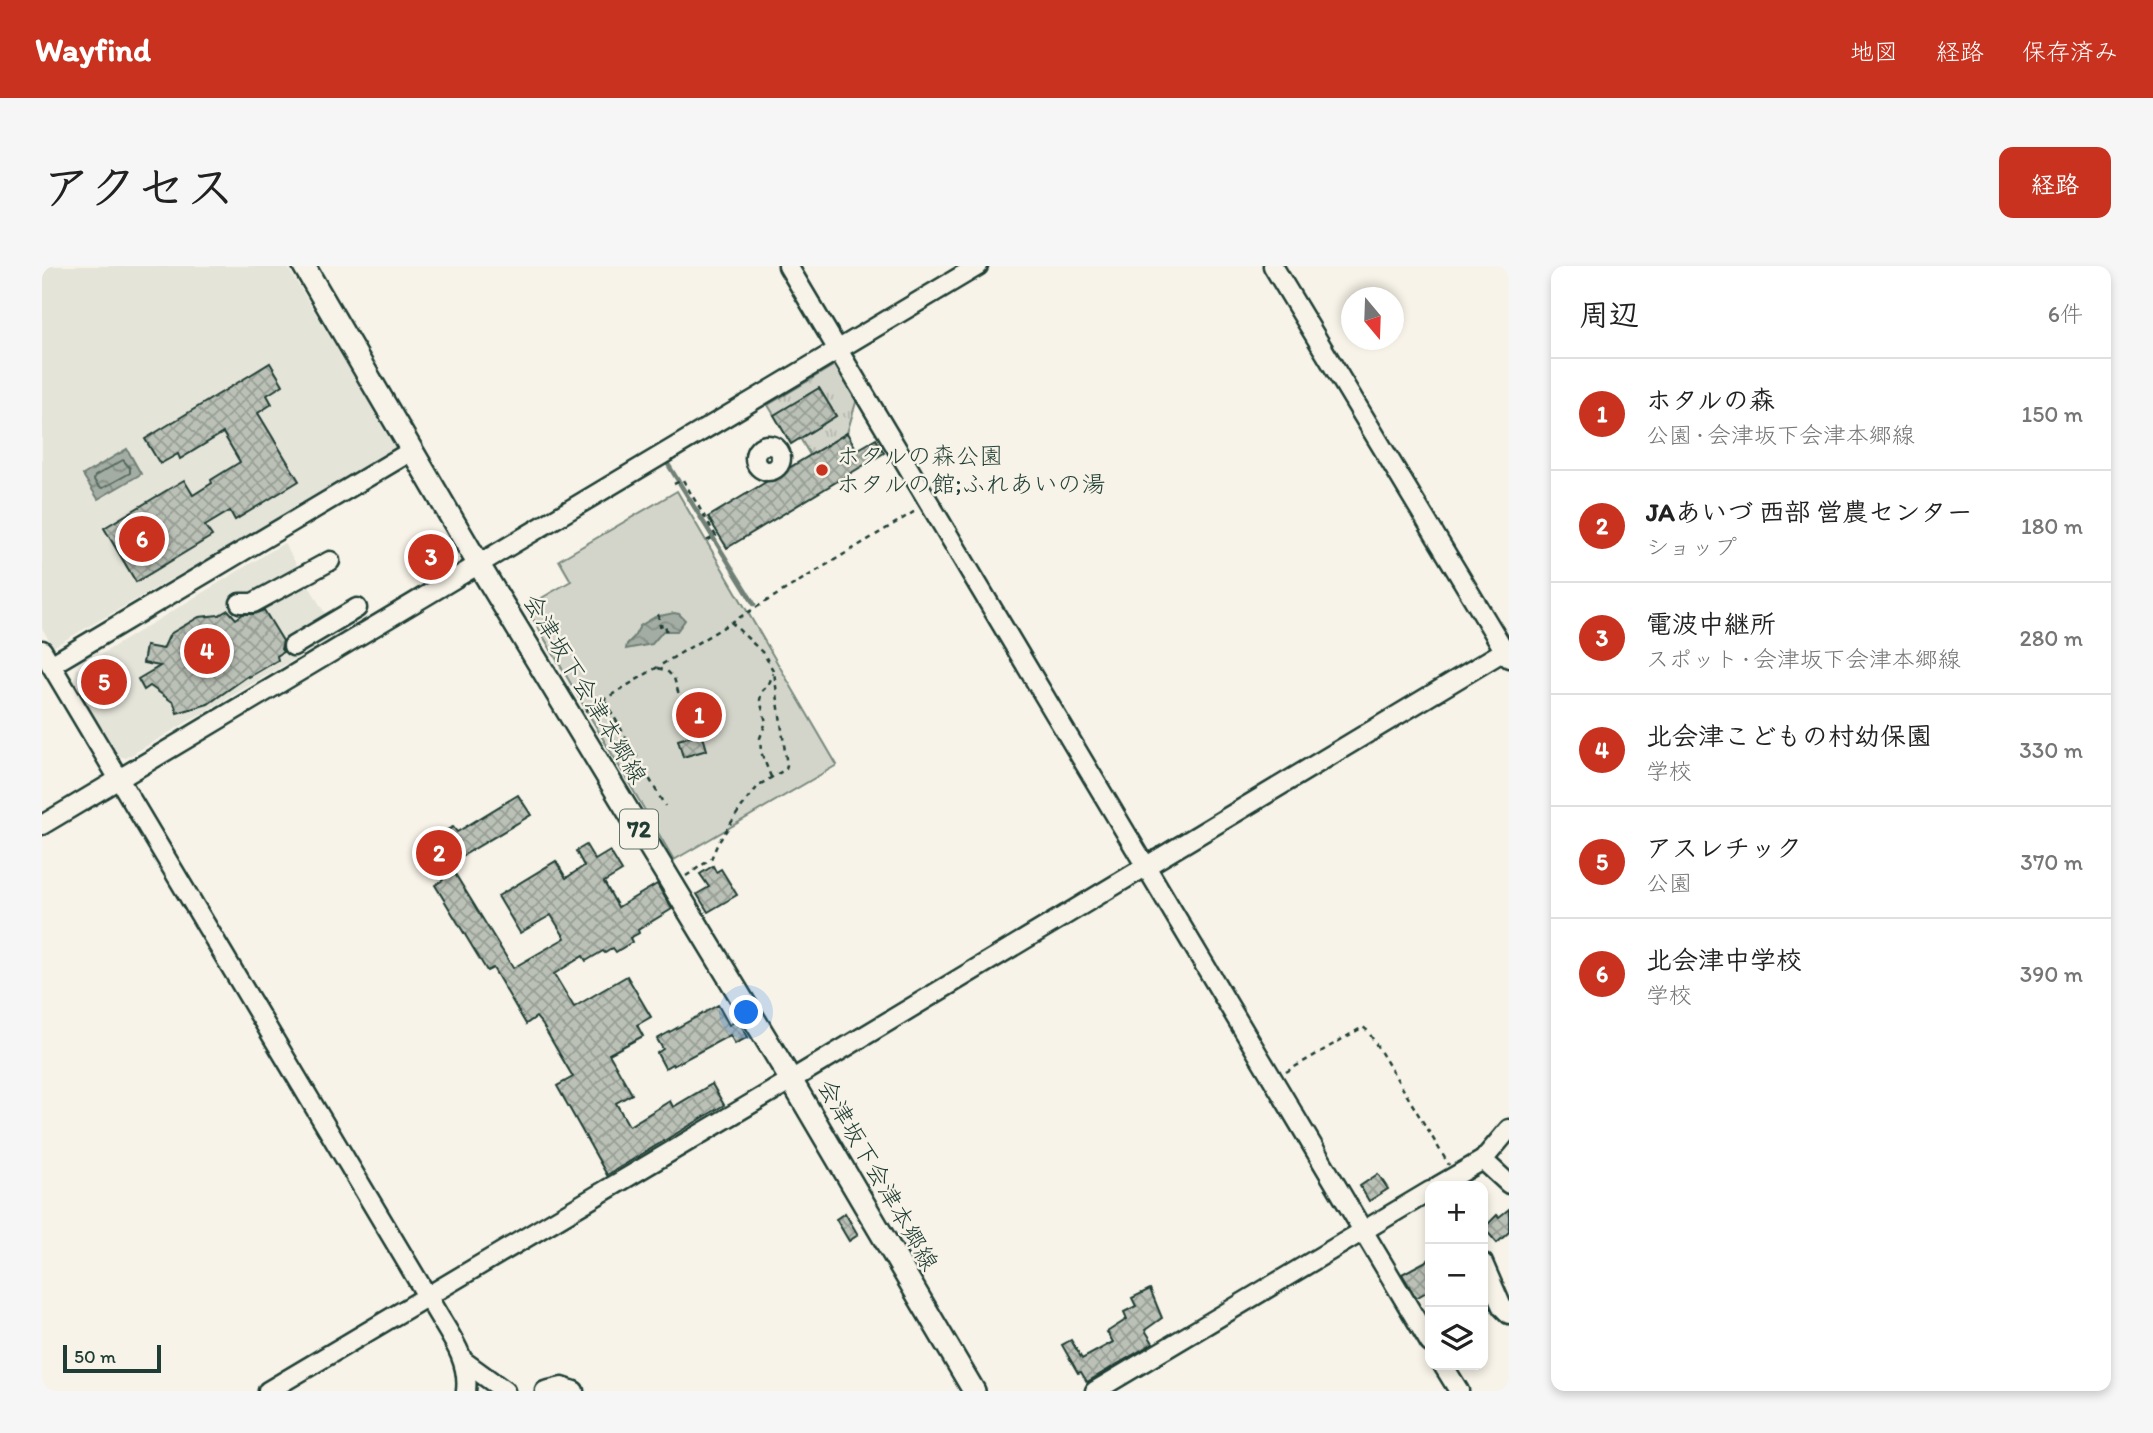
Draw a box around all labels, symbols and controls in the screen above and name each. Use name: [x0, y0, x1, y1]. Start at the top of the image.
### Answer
text: Wayfind: [35, 30, 151, 69]
text: 地図: [1850, 37, 1898, 66]
text: 経路: [1936, 37, 1984, 66]
text: 保存済み: [2022, 37, 2118, 66]
button: 経路: [1999, 147, 2111, 218]
text: アクセス: [42, 157, 235, 216]
north arrow: [1341, 287, 1404, 350]
text: 周辺: [1579, 296, 1639, 333]
text: 6件: [2048, 300, 2083, 328]
text: ホタルの森: [1646, 384, 1775, 416]
text: 1: [1597, 400, 1607, 428]
text: 150 m: [2022, 400, 2083, 428]
text: 公園 · 会津坂下会津本郷線: [1646, 421, 1915, 449]
place label: ホタルの森公園 ホタルの館;ふれあいの湯: [836, 441, 1106, 498]
marker: ホタルの森公園 ホタルの館;ふれあいの湯: [814, 462, 830, 478]
text: JAあいづ 西部 営農センター: [1646, 496, 1973, 528]
text: 2: [1596, 512, 1608, 540]
text: 180 m: [2021, 512, 2083, 540]
pin: 6: [119, 513, 165, 565]
pin: 3: [408, 531, 454, 583]
text: ショップ: [1646, 533, 1737, 561]
street label: 会津坂下会津本郷線: [517, 589, 653, 789]
text: 電波中継所: [1646, 608, 1776, 640]
text: 3: [1596, 624, 1608, 652]
text: 280 m: [2020, 624, 2083, 652]
pin: 4: [184, 625, 230, 677]
text: スポット · 会津坂下会津本郷線: [1646, 645, 1961, 673]
pin: 5: [81, 656, 127, 708]
pin: 1: [676, 689, 722, 741]
text: 北会津こどもの村幼保園: [1646, 720, 1932, 752]
text: 4: [1595, 736, 1609, 764]
text: 330 m: [2019, 736, 2083, 764]
text: 学校: [1646, 757, 1692, 785]
road number: 72: [620, 810, 658, 848]
pin: 2: [416, 827, 462, 879]
text: アスレチック: [1646, 832, 1802, 864]
text: 5: [1596, 848, 1608, 876]
text: 370 m: [2020, 848, 2083, 876]
text: 公園: [1646, 869, 1692, 897]
text: 北会津中学校: [1646, 944, 1802, 976]
text: 6: [1596, 960, 1608, 988]
text: 390 m: [2020, 960, 2083, 988]
text: 学校: [1646, 981, 1692, 1009]
your location: [729, 995, 763, 1029]
street label: 会津坂下会津本郷線: [812, 1074, 945, 1276]
map controls: [1425, 1181, 1488, 1370]
button: +: [1425, 1181, 1488, 1244]
button: −: [1425, 1244, 1488, 1307]
button: layers: [1425, 1307, 1488, 1370]
scale bar: [63, 1342, 161, 1374]
text: 50 m: [74, 1345, 116, 1368]

